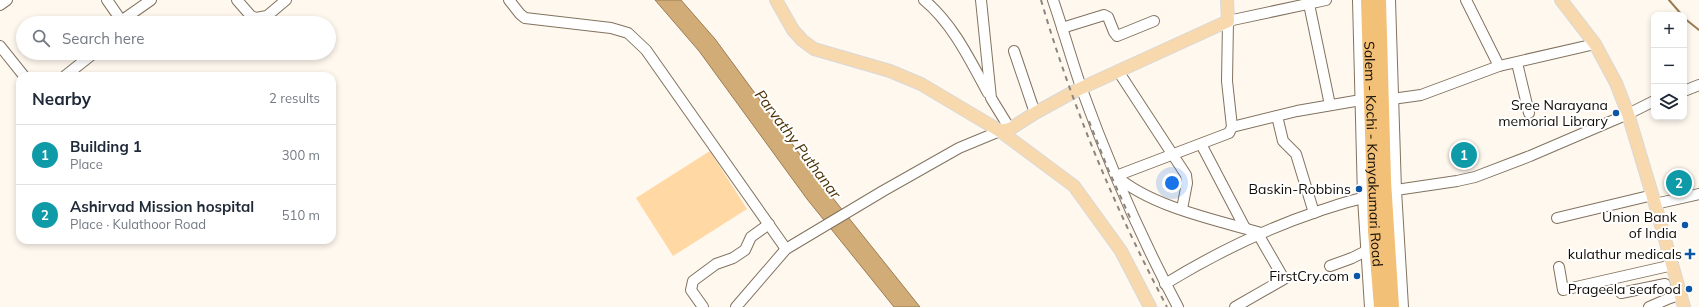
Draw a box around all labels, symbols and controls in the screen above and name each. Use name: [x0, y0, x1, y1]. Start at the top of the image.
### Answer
map controls: [1651, 12, 1687, 120]
button: +: [1651, 12, 1687, 48]
search box: [16, 16, 336, 60]
icon: search: [30, 27, 52, 49]
text: Search here: [62, 29, 144, 48]
street label: Salem - Kochi - Kanyakumari Road: [1360, 41, 1387, 267]
button: −: [1651, 48, 1687, 84]
button: layers: [1651, 84, 1687, 120]
water label: Parvathy Puthanar: [751, 86, 846, 203]
text: Nearby: [32, 88, 91, 109]
text: 2 results: [269, 90, 320, 106]
place label: Sree Narayana memorial Library: [1498, 96, 1609, 130]
marker: Sree Narayana memorial Library: [1611, 108, 1621, 118]
text: Building 1: [70, 137, 142, 156]
pin: 1: [1451, 140, 1477, 170]
text: 1: [41, 147, 49, 163]
text: 300 m: [282, 147, 320, 163]
text: Place: [70, 156, 103, 172]
pin: 2: [1666, 168, 1692, 198]
your location: [1162, 173, 1182, 193]
place label: Baskin-Robbins: [1249, 180, 1351, 198]
marker: Baskin-Robbins: [1354, 184, 1364, 194]
text: Ashirvad Mission hospital: [70, 197, 254, 216]
text: 2: [41, 207, 49, 223]
text: 510 m: [282, 207, 320, 223]
place label: Union Bank of India: [1602, 208, 1678, 242]
text: Place · Kulathoor Road: [70, 216, 206, 232]
marker: Union Bank of India: [1680, 220, 1690, 230]
place label: kulathur medicals: [1568, 245, 1682, 263]
marker: kulathur medicals: [1685, 249, 1695, 259]
place label: FirstCry.com: [1269, 267, 1349, 285]
marker: FirstCry.com: [1352, 271, 1362, 281]
place label: Prageela seafood: [1568, 280, 1681, 298]
marker: Prageela seafood: [1684, 284, 1694, 294]

